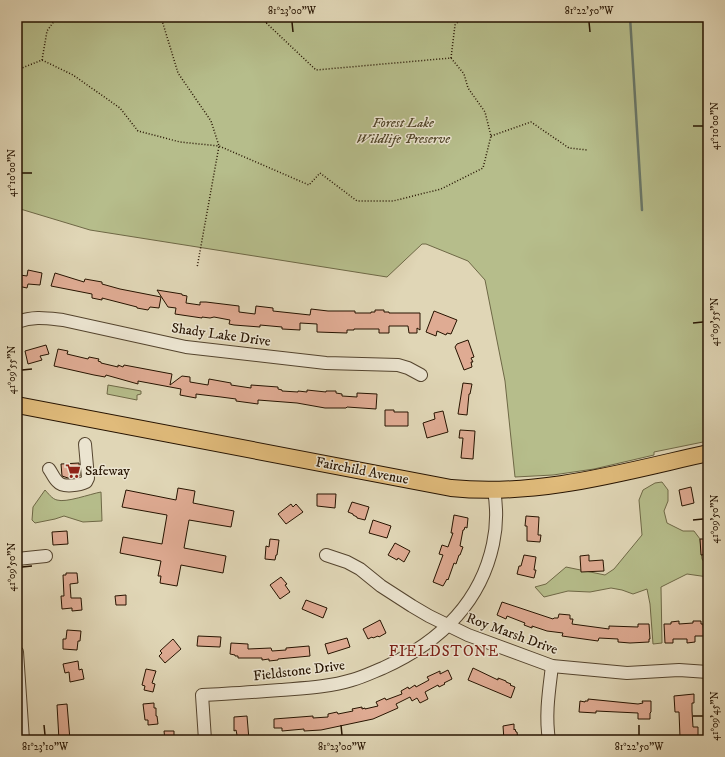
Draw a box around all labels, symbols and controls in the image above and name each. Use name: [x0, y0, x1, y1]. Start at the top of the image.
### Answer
text: 81°23'00"W: [268, 5, 317, 17]
text: 81°22'50"W: [565, 5, 614, 17]
text: 41°10'00"N: [709, 102, 721, 150]
park label: Forest Lake Wildlife Preserve: [356, 114, 451, 148]
text: 41°10'00"N: [6, 149, 18, 197]
text: 41°09'55"N: [709, 298, 721, 346]
street label: Shady Lake Drive: [170, 319, 272, 351]
text: 41°09'55"N: [6, 346, 18, 394]
street label: Fairchild Avenue: [314, 453, 410, 489]
supermarket icon: Safeway: [64, 462, 82, 480]
place label: Safeway: [85, 462, 130, 480]
text: 41°09'50"N: [709, 494, 721, 544]
text: 41°09'50"N: [6, 542, 18, 592]
street label: Roy Marsh Drive: [464, 609, 560, 659]
district label: FIELDSTONE: [389, 642, 499, 661]
street label: Fieldstone Drive: [252, 656, 346, 686]
text: 41°09'45"N: [709, 691, 721, 741]
text: 81°23'10"W: [22, 741, 69, 753]
text: 81°23'00"W: [318, 741, 367, 753]
text: 81°22'50"W: [615, 741, 664, 753]

